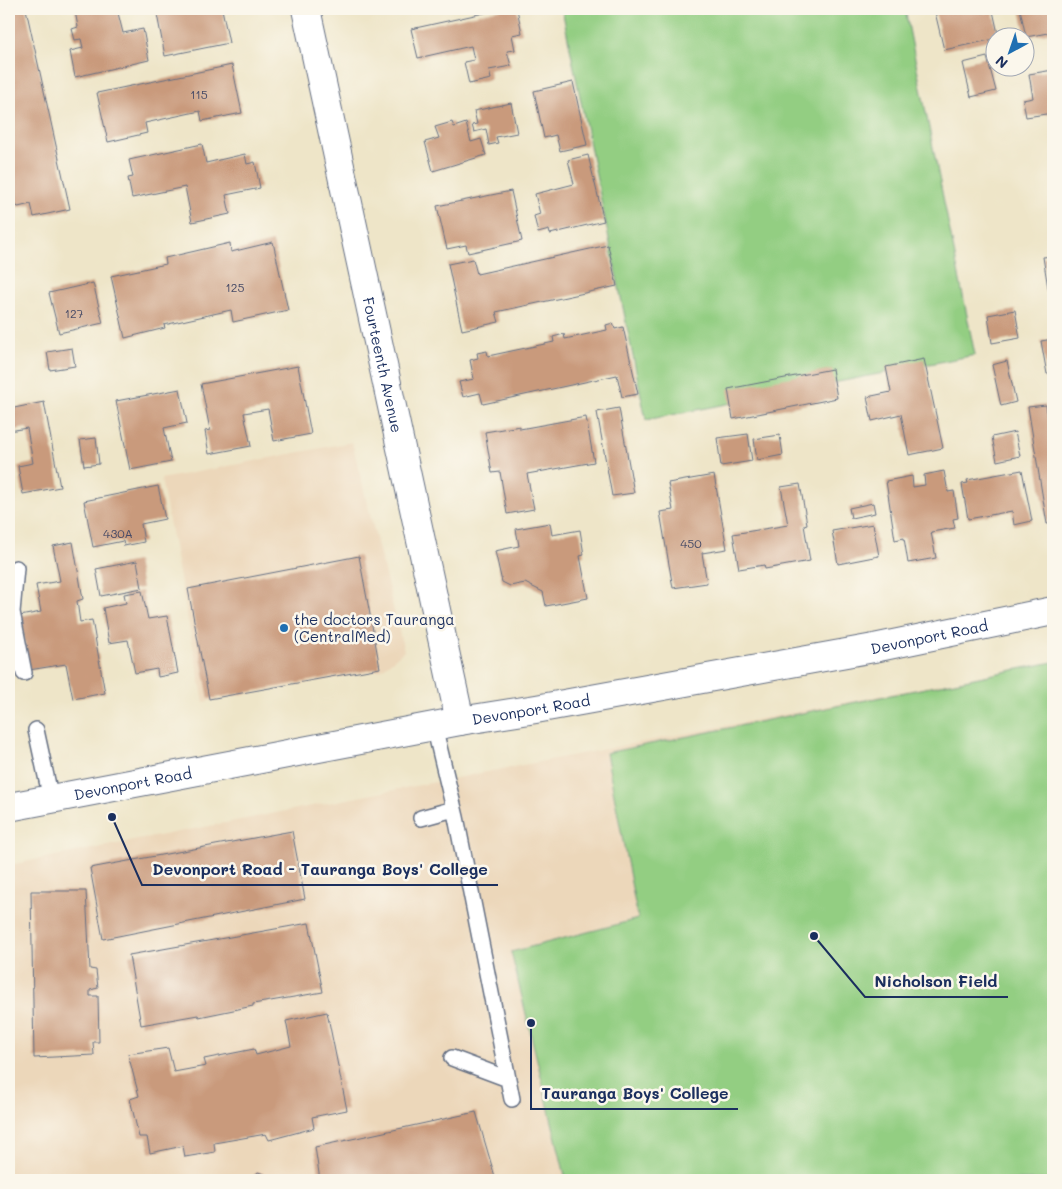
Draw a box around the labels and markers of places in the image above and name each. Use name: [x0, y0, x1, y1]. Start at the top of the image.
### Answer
place label: the doctors Tauranga (CentralMed): [294, 609, 455, 646]
marker: the doctors Tauranga (CentralMed): [278, 622, 290, 634]
callout: Devonport Road - Tauranga Boys' College: [142, 854, 498, 885]
callout: Nicholson Field: [865, 966, 1008, 997]
callout: Tauranga Boys' College: [531, 1078, 738, 1109]

